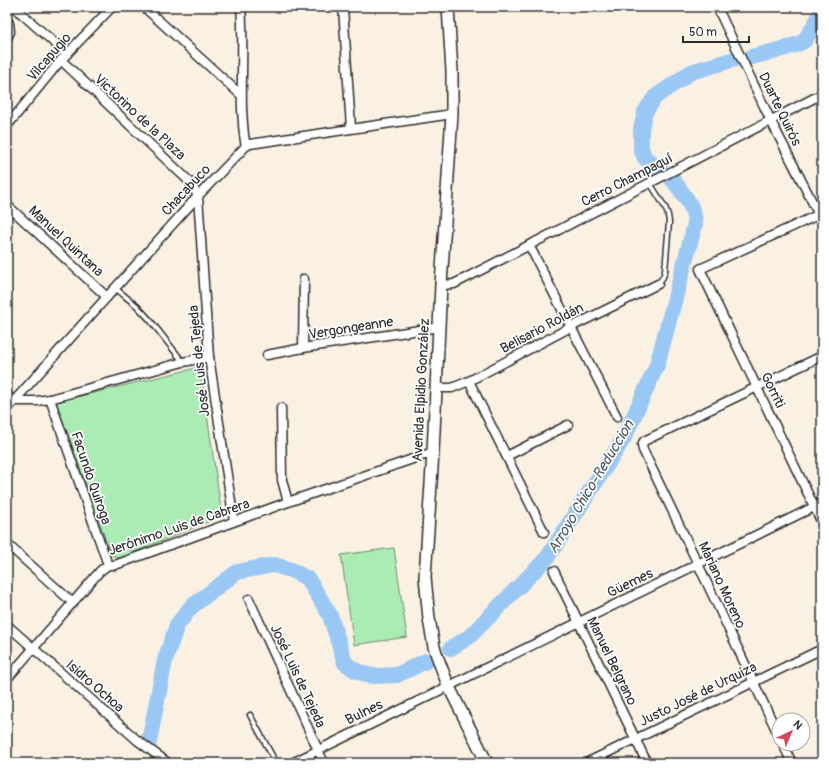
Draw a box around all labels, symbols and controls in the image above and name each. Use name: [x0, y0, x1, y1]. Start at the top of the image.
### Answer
scale bar: [683, 18, 749, 44]
text: 50 m: [689, 25, 717, 40]
street label: Vilcapugio: [23, 29, 75, 85]
street label: Duarte Quirós: [755, 69, 805, 149]
street label: Victorino de la Plaza: [91, 70, 189, 164]
street label: Cerro Champaquí: [578, 150, 676, 210]
street label: Chacabuco: [158, 160, 214, 219]
street label: Manuel Quintana: [25, 202, 107, 280]
street label: Belisario Roldán: [498, 299, 587, 357]
street label: José Luis de Tejeda: [185, 304, 213, 418]
street label: Vergongeanne: [307, 313, 395, 343]
street label: Avenida Elpidio González: [409, 318, 433, 462]
street label: Gorriti: [757, 369, 789, 411]
water label: Arroyo Chico-Reduccion: [544, 416, 639, 557]
street label: Facundo Quiroga: [67, 429, 115, 527]
street label: Jerónimo Luis de Cabrera: [106, 495, 252, 559]
street label: Mariano Moreno: [695, 539, 750, 631]
street label: Güemes: [604, 564, 656, 601]
street label: Manuel Belgrano: [583, 614, 641, 708]
street label: José Luis de Tejeda: [267, 622, 329, 730]
street label: Isidro Ochoa: [62, 656, 128, 716]
street label: Justo José de Urquiza: [637, 658, 759, 730]
street label: Bulnes: [343, 695, 386, 728]
north arrow: [771, 712, 811, 752]
text: N: [790, 718, 805, 733]

